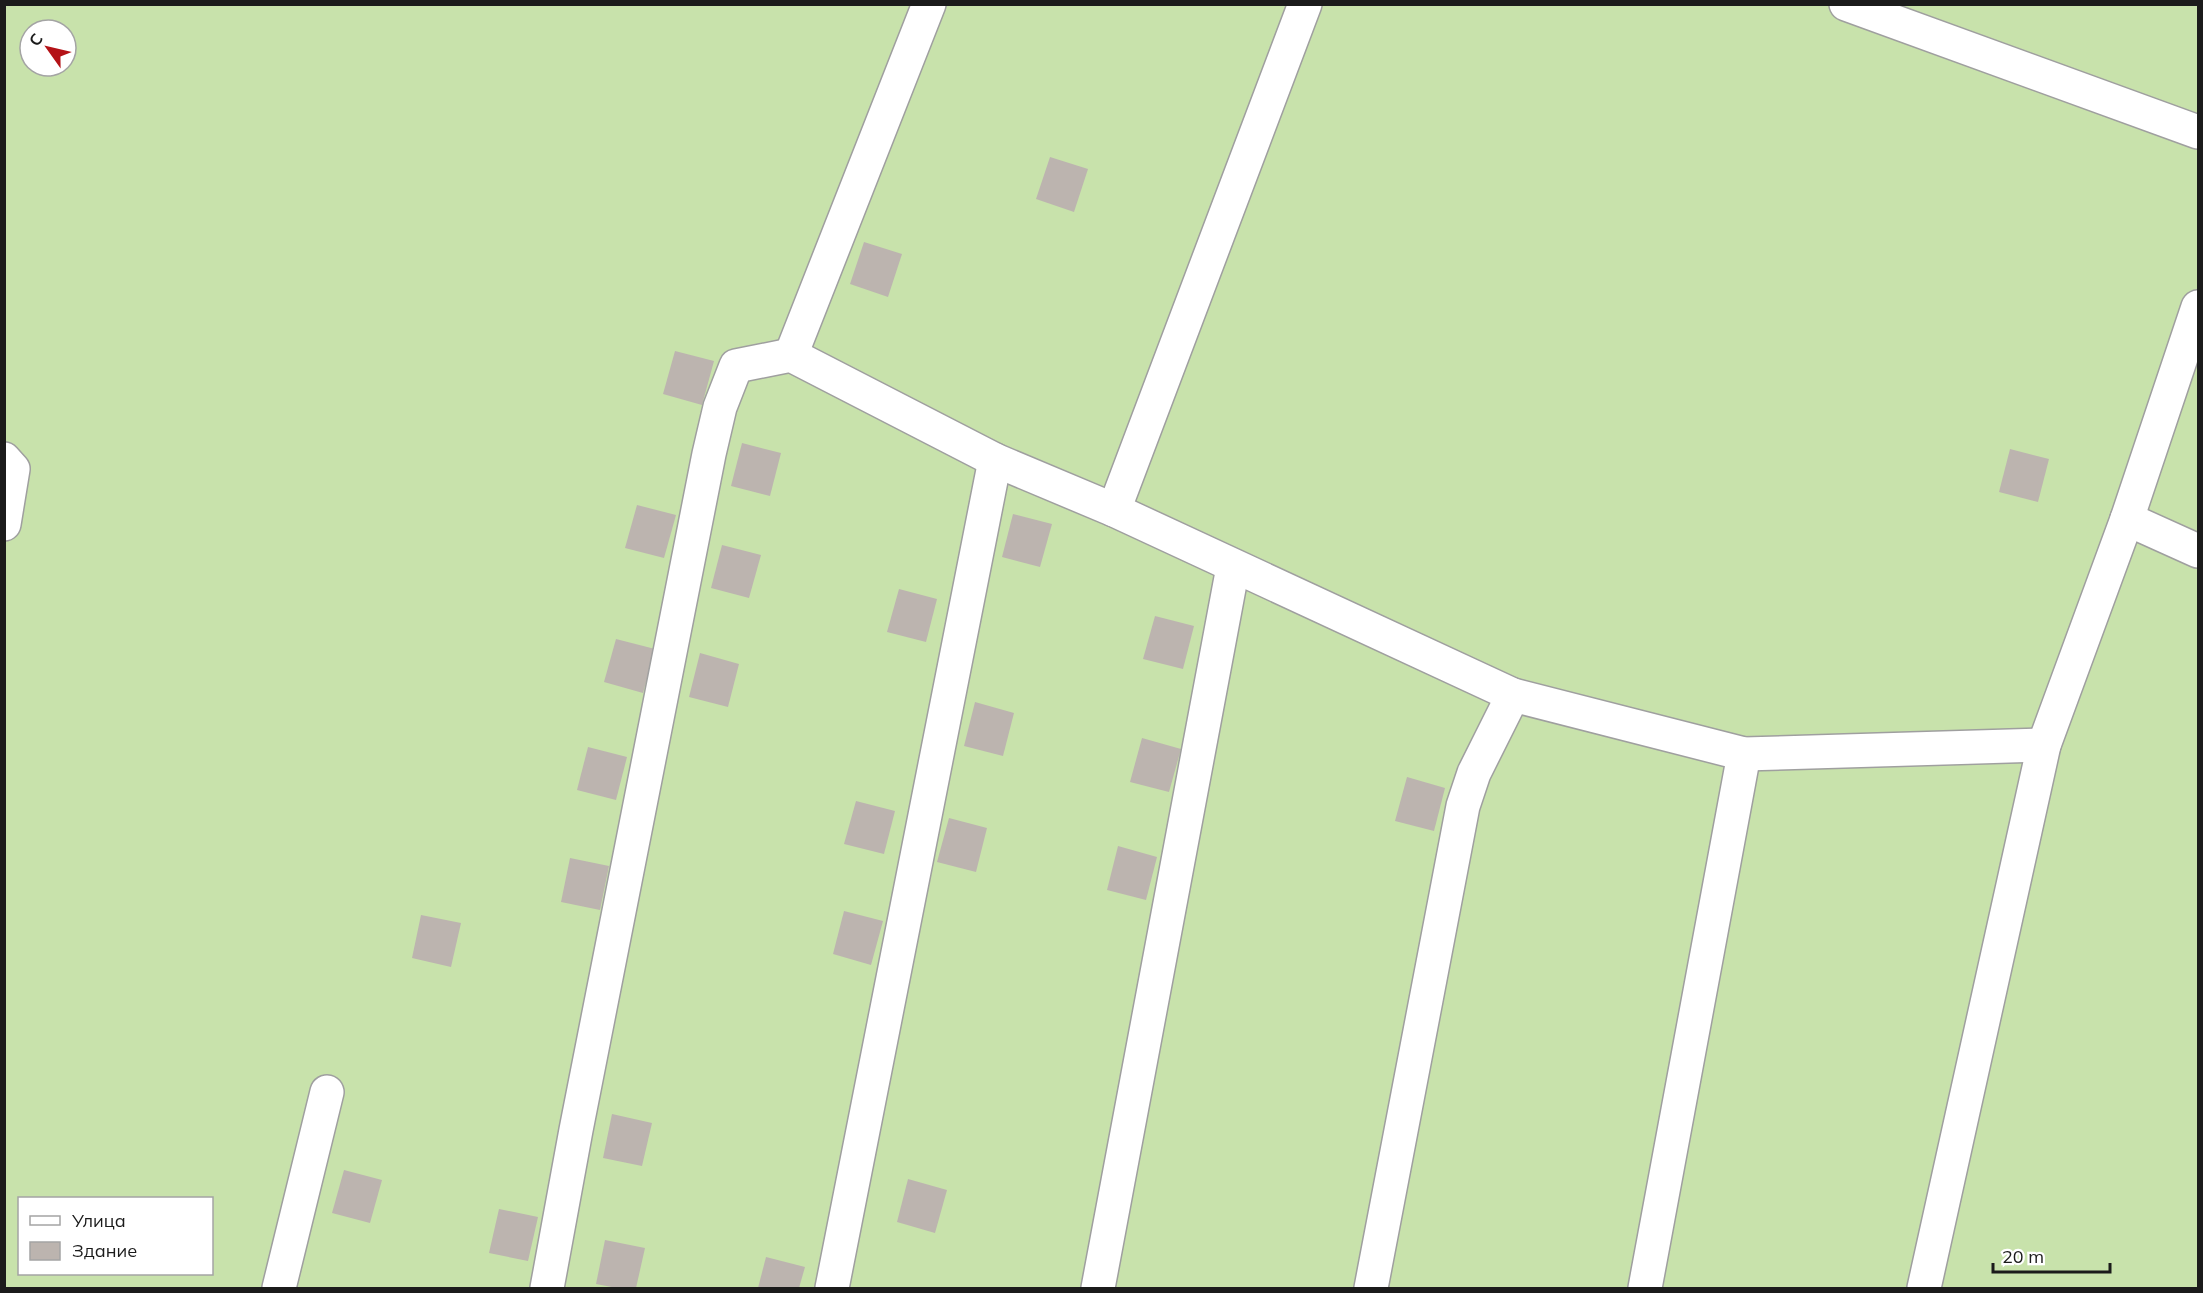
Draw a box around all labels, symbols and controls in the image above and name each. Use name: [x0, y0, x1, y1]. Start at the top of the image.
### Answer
north arrow: [18, 18, 78, 78]
text: С: [24, 29, 47, 50]
legend: [18, 1197, 213, 1275]
text: Улица: [71, 1209, 126, 1232]
scale bar: [1993, 1236, 2110, 1274]
text: Здание: [72, 1239, 137, 1262]
text: 20 m: [2002, 1245, 2044, 1268]

